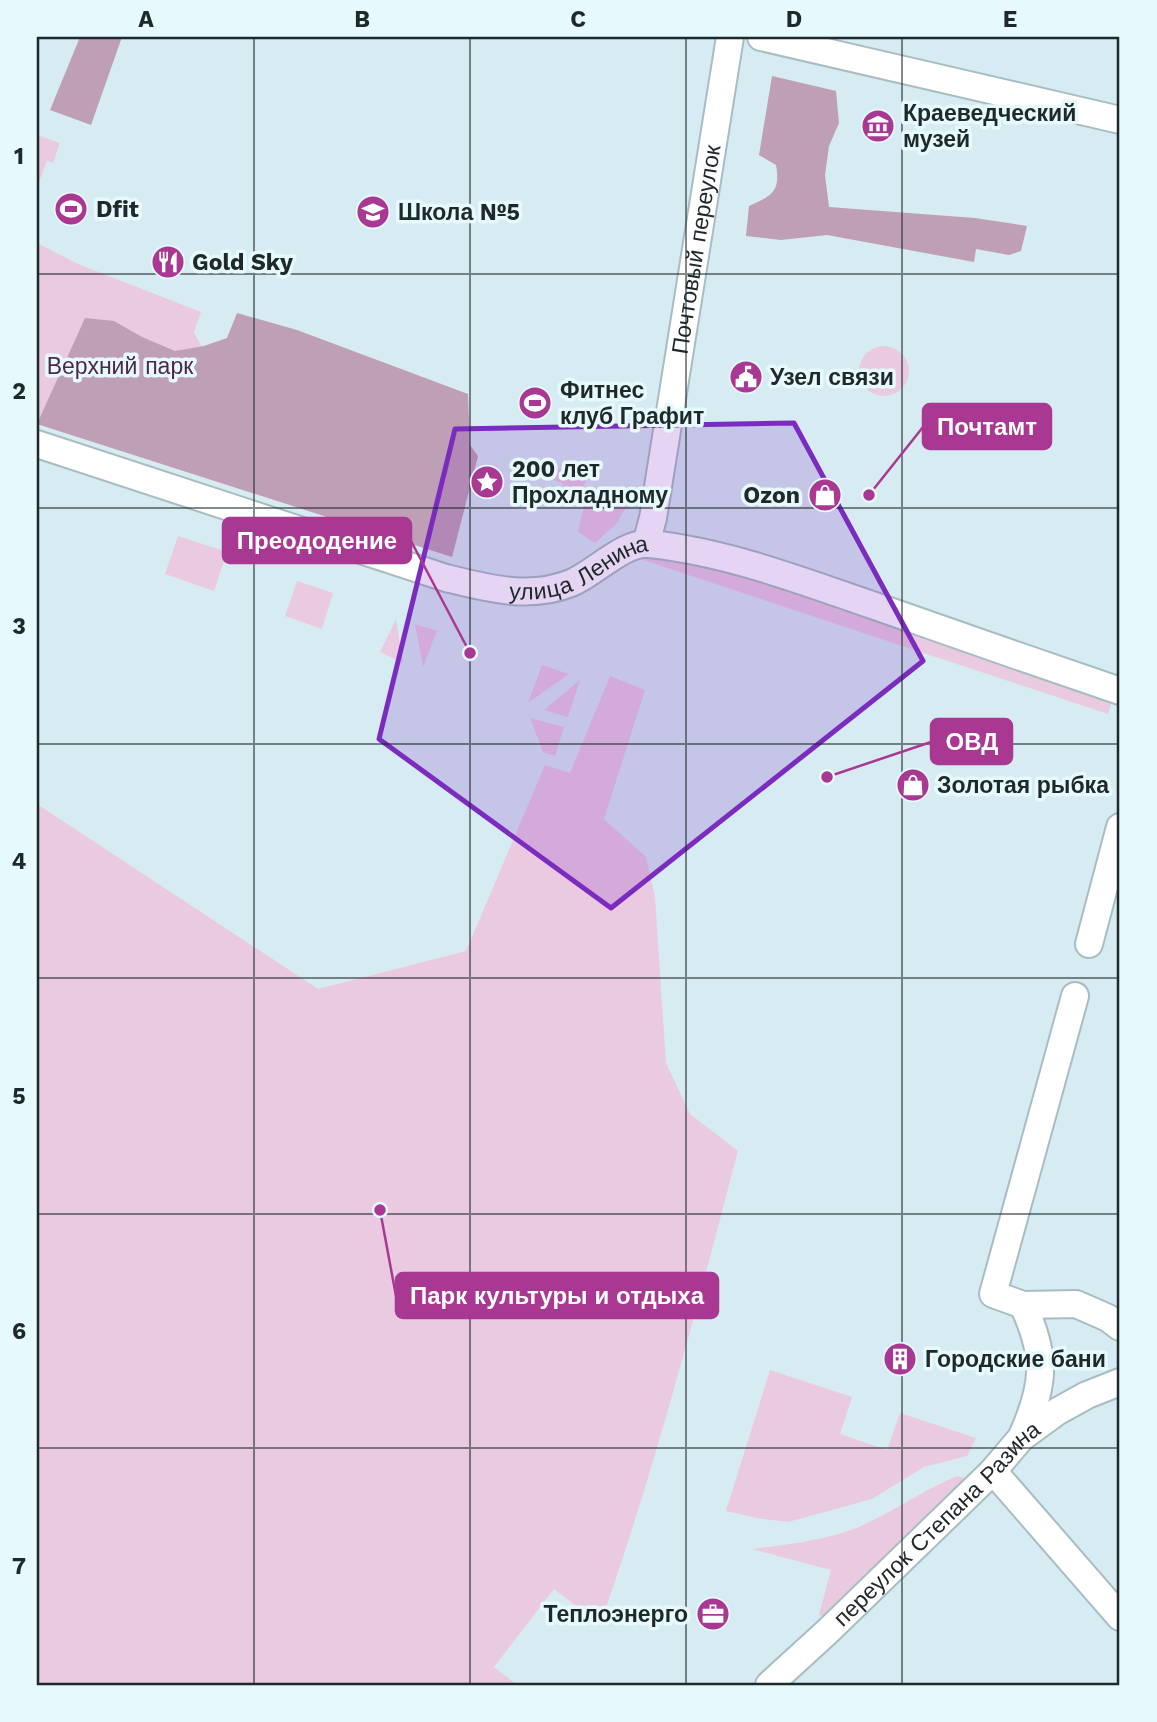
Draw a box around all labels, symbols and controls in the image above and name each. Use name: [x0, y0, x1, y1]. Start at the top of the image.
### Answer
text: A: [138, 6, 154, 33]
text: B: [354, 6, 370, 33]
text: C: [570, 6, 586, 33]
text: D: [786, 6, 802, 33]
text: E: [1003, 6, 1017, 33]
place label: Краеведческий музей: [903, 100, 1076, 153]
museum icon: Краеведческий музей: [859, 107, 897, 145]
street label: Почтовый переулок: [666, 142, 726, 356]
text: 1: [14, 143, 24, 170]
sports icon: Dfit: [52, 190, 90, 228]
school or university icon: Школа №5: [354, 193, 392, 231]
place label: Dfit: [96, 196, 139, 223]
place label: Школа №5: [398, 199, 520, 226]
restaurant icon: Gold Sky: [149, 243, 187, 281]
place label: Gold Sky: [192, 249, 293, 276]
park label: Верхний парк: [47, 353, 194, 380]
public building icon: Узел связи: [727, 358, 765, 396]
place label: Узел связи: [770, 364, 894, 391]
place label: Фитнес клуб Графит: [560, 377, 704, 430]
text: 2: [12, 378, 26, 405]
sports icon: Фитнес клуб Графит: [516, 384, 554, 422]
callout: Почтамт: [923, 404, 1051, 449]
text: Почтамт: [937, 413, 1037, 441]
place label: 200 лет Прохладному: [512, 456, 668, 509]
place icon: 200 лет Прохладному: [468, 463, 506, 501]
shop icon: Ozon: [806, 476, 844, 514]
place label: Ozon: [743, 482, 800, 509]
callout: Преододение: [223, 518, 411, 563]
text: Преододение: [237, 527, 397, 555]
street label: улица Ленина: [508, 530, 650, 605]
text: 3: [12, 613, 26, 640]
callout: ОВД: [931, 719, 1012, 764]
text: ОВД: [946, 728, 998, 756]
shop icon: Золотая рыбка: [894, 766, 932, 804]
place label: Золотая рыбка: [937, 772, 1109, 799]
text: 4: [12, 848, 27, 875]
text: 5: [12, 1083, 26, 1110]
callout: Парк культуры и отдыха: [396, 1273, 718, 1318]
text: Парк культуры и отдыха: [410, 1282, 705, 1310]
text: 6: [12, 1318, 26, 1345]
building icon: Городские бани: [881, 1340, 919, 1378]
place label: Городские бани: [925, 1346, 1106, 1373]
street label: переулок Степана Разина: [828, 1415, 1045, 1632]
text: 7: [12, 1553, 26, 1580]
office icon: Теплоэнерго: [694, 1595, 732, 1633]
place label: Теплоэнерго: [544, 1601, 688, 1628]

